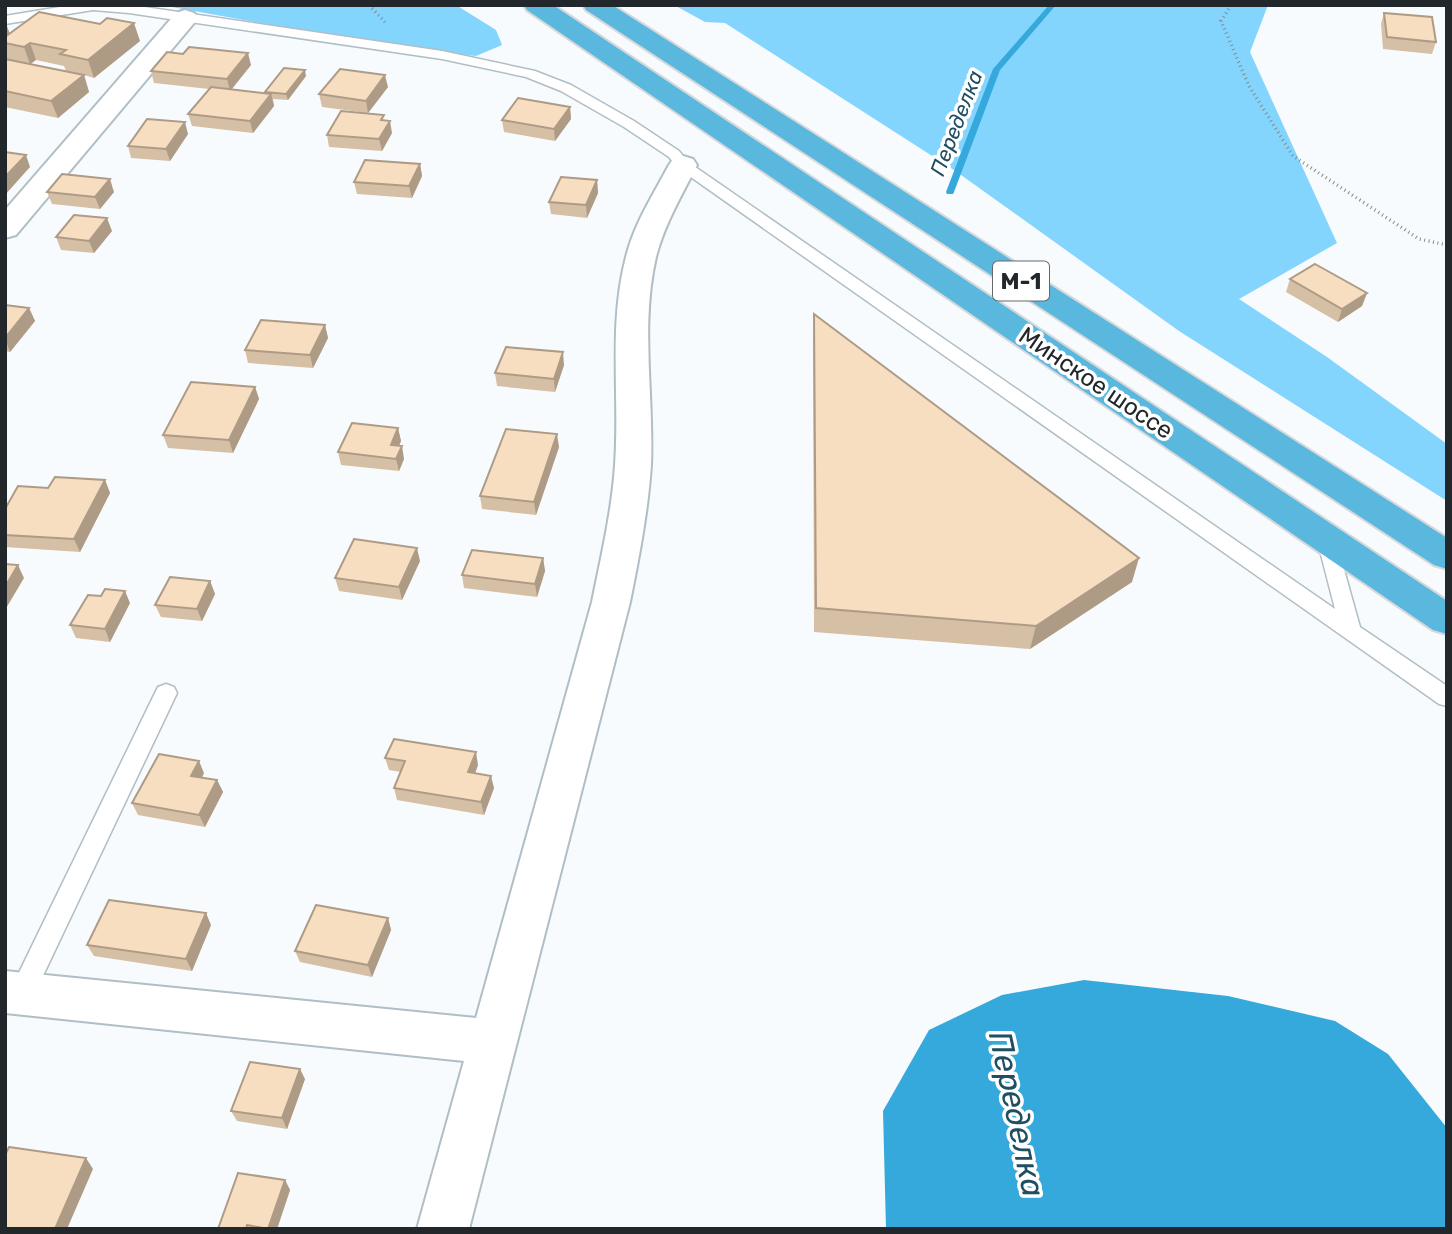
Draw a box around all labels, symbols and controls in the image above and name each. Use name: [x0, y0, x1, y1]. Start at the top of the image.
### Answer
water label: Переделка: [925, 67, 987, 179]
road number: М-1: [993, 262, 1049, 300]
street label: Минское шоссе: [1014, 321, 1178, 445]
water label: Переделка: [981, 1028, 1053, 1200]

